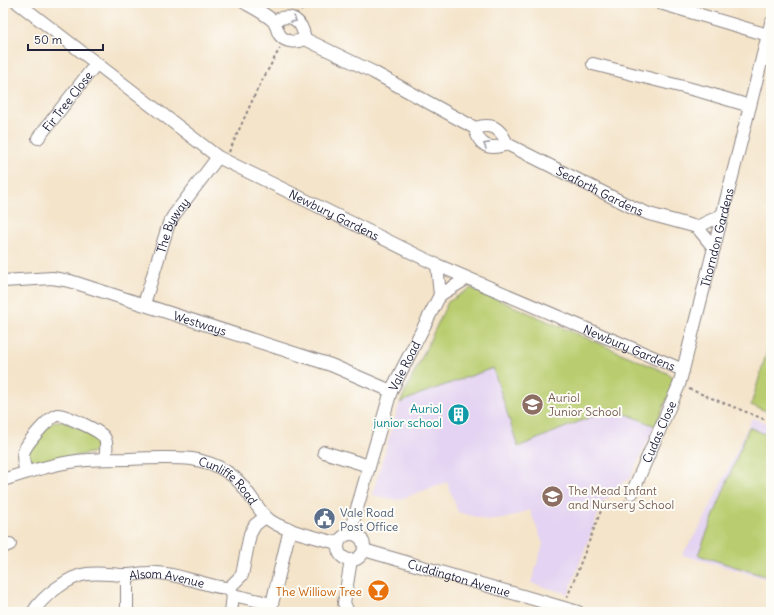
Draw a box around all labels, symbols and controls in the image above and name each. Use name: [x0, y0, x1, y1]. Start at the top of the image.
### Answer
one-way arrow: [290, 16, 297, 23]
scale bar: [28, 26, 103, 52]
text: 50 m: [34, 32, 63, 47]
street label: Fir Tree Close: [39, 68, 95, 134]
one-way arrow: [483, 142, 490, 149]
street label: Seaforth Gardens: [554, 163, 646, 218]
street label: Newbury Gardens: [287, 186, 382, 243]
street label: Thorndon Gardens: [697, 186, 736, 289]
street label: The Byway: [153, 195, 192, 255]
street label: Westways: [172, 307, 229, 338]
street label: Newbury Gardens: [581, 321, 678, 373]
street label: Vale Road: [385, 338, 423, 393]
place label: Auriol Junior School: [548, 390, 621, 419]
school or university icon: Auriol Junior School: [519, 391, 545, 417]
street label: Cudas Close: [639, 398, 679, 465]
place label: Auriol junior school: [373, 401, 442, 430]
building icon: Auriol junior school: [445, 402, 471, 428]
street label: Cunliffe Road: [197, 453, 261, 507]
place label: The Mead Infant and Nursery School: [568, 483, 674, 512]
school or university icon: The Mead Infant and Nursery School: [540, 484, 566, 510]
place label: Vale Road Post Office: [340, 505, 398, 534]
public building icon: Vale Road Post Office: [312, 506, 338, 532]
street label: Cuddington Avenue: [406, 556, 512, 600]
street label: Alsom Avenue: [128, 565, 206, 591]
bar icon: The Williow Tree: [365, 578, 391, 604]
place label: The Williow Tree: [276, 584, 362, 599]

